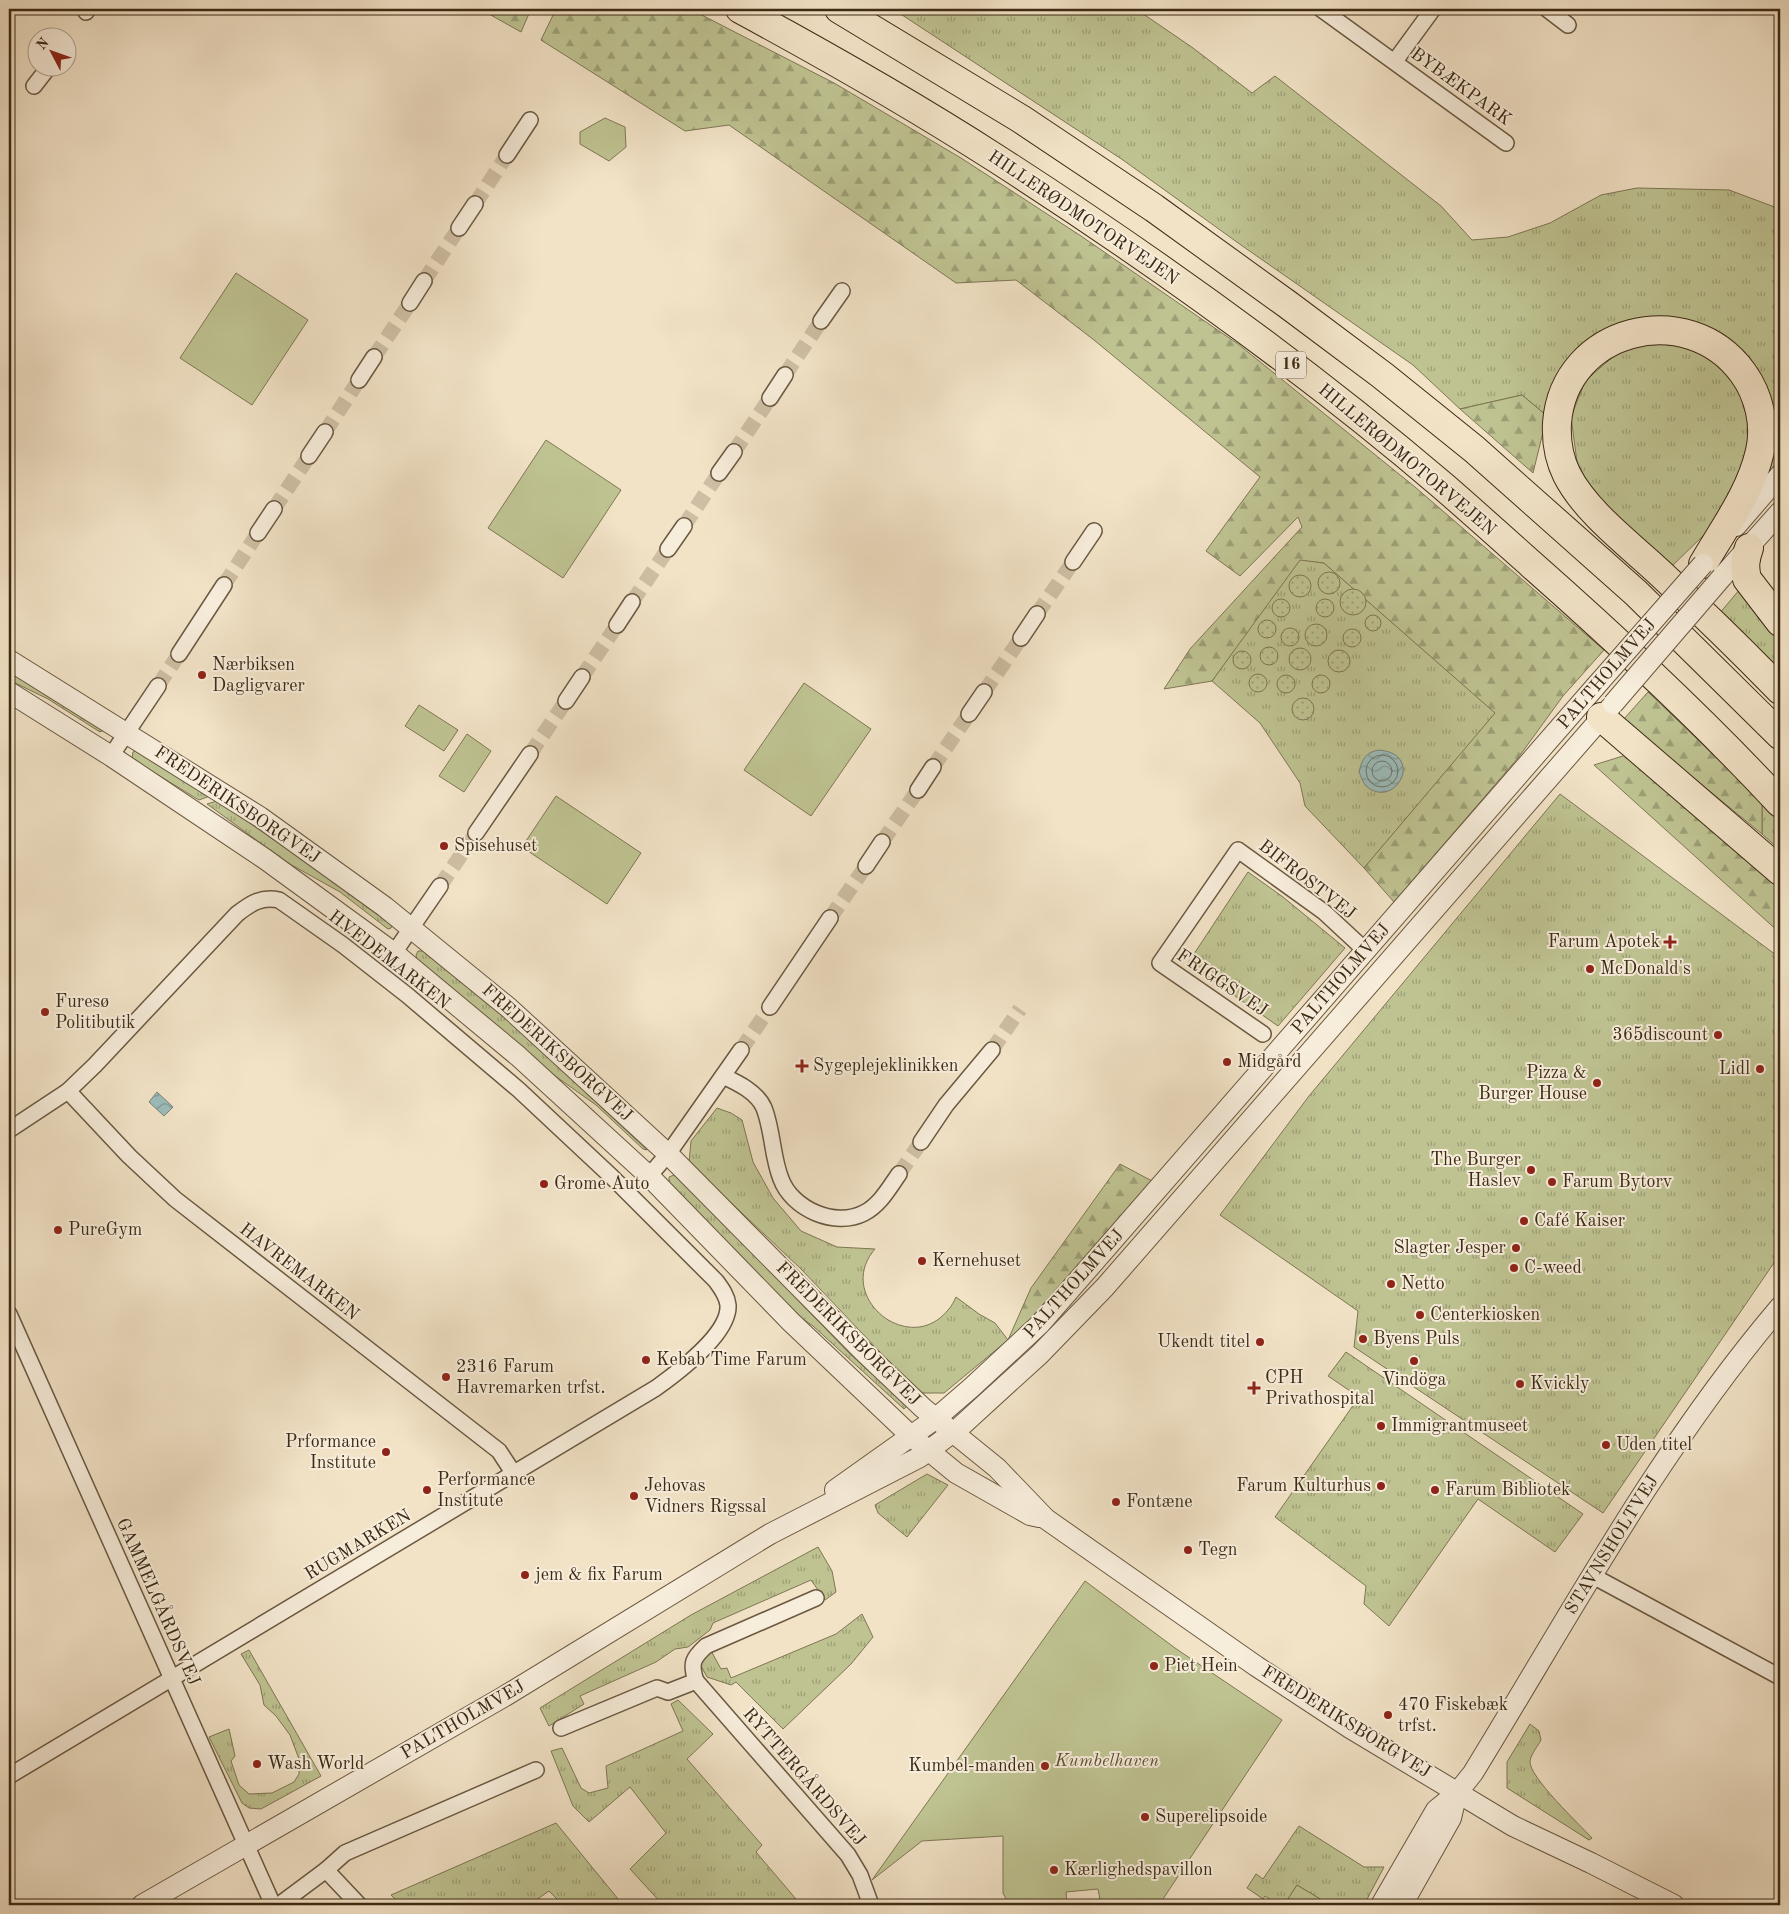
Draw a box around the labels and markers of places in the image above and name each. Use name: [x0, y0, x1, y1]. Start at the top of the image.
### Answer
place label: Nærbiksen Dagligvarer: [212, 656, 306, 695]
marker: Nærbiksen Dagligvarer: [196, 669, 208, 681]
place label: Spisehuset: [454, 837, 537, 855]
marker: Spisehuset: [438, 840, 450, 852]
place label: Farum Apotek: [1548, 933, 1660, 951]
marker: Farum Apotek: [1664, 936, 1676, 948]
place label: McDonald's: [1600, 960, 1691, 978]
marker: McDonald's: [1584, 963, 1596, 975]
place label: Furesø Politibutik: [55, 993, 135, 1032]
marker: Furesø Politibutik: [39, 1006, 51, 1018]
place label: 365discount: [1612, 1026, 1708, 1044]
marker: 365discount: [1712, 1029, 1724, 1041]
place label: Midgård: [1237, 1053, 1302, 1071]
marker: Midgård: [1221, 1056, 1233, 1068]
place label: Sygeplejeklinikken: [813, 1057, 959, 1075]
marker: Sygeplejeklinikken: [795, 1059, 809, 1073]
place label: Lidl: [1719, 1060, 1750, 1078]
marker: Lidl: [1754, 1063, 1766, 1075]
place label: Pizza & Burger House: [1478, 1064, 1587, 1103]
marker: Pizza & Burger House: [1591, 1077, 1603, 1089]
place label: The Burger Haslev: [1430, 1151, 1522, 1190]
marker: The Burger Haslev: [1525, 1164, 1537, 1176]
place label: Farum Bytorv: [1562, 1173, 1673, 1191]
place label: Grome Auto: [554, 1175, 650, 1193]
marker: Farum Bytorv: [1546, 1176, 1558, 1188]
marker: Grome Auto: [538, 1178, 550, 1190]
place label: Café Kaiser: [1534, 1212, 1626, 1230]
marker: Café Kaiser: [1518, 1215, 1530, 1227]
place label: PureGym: [68, 1221, 142, 1239]
marker: PureGym: [52, 1224, 64, 1236]
place label: Slagter Jesper: [1394, 1239, 1507, 1257]
marker: Slagter Jesper: [1510, 1242, 1522, 1254]
place label: Kernehuset: [932, 1252, 1021, 1270]
marker: Kernehuset: [916, 1255, 928, 1267]
place label: C-weed: [1524, 1259, 1582, 1277]
marker: C-weed: [1508, 1262, 1520, 1274]
place label: Netto: [1401, 1275, 1445, 1293]
marker: Netto: [1385, 1278, 1397, 1290]
place label: Centerkiosken: [1430, 1306, 1541, 1324]
marker: Centerkiosken: [1414, 1309, 1426, 1321]
place label: Byens Puls: [1373, 1330, 1460, 1348]
place label: Ukendt titel: [1157, 1333, 1250, 1351]
marker: Byens Puls: [1357, 1333, 1369, 1345]
marker: Ukendt titel: [1254, 1336, 1266, 1348]
place label: Kebab Time Farum: [656, 1351, 807, 1369]
marker: Kebab Time Farum: [640, 1354, 652, 1366]
marker: Vindöga: [1408, 1355, 1420, 1367]
place label: 2316 Farum Havremarken trfst.: [456, 1358, 605, 1397]
place label: CPH Privathospital: [1265, 1369, 1375, 1408]
marker: 2316 Farum Havremarken trfst.: [440, 1371, 452, 1383]
place label: Vindöga: [1382, 1371, 1446, 1389]
place label: Kvickly: [1530, 1375, 1590, 1393]
marker: Kvickly: [1514, 1378, 1526, 1390]
marker: CPH Privathospital: [1247, 1381, 1261, 1395]
place label: Immigrantmuseet: [1391, 1417, 1528, 1435]
marker: Immigrantmuseet: [1375, 1420, 1387, 1432]
place label: Prformance Institute: [285, 1433, 376, 1472]
place label: Uden titel: [1616, 1436, 1692, 1454]
marker: Uden titel: [1600, 1439, 1612, 1451]
marker: Prformance Institute: [380, 1446, 392, 1458]
place label: Performance Institute: [437, 1471, 535, 1510]
place label: Jehovas Vidners Rigssal: [644, 1477, 767, 1516]
place label: Farum Kulturhus: [1236, 1477, 1371, 1495]
marker: Farum Kulturhus: [1375, 1480, 1387, 1492]
place label: Farum Bibliotek: [1445, 1481, 1570, 1499]
marker: Performance Institute: [421, 1484, 433, 1496]
marker: Farum Bibliotek: [1429, 1484, 1441, 1496]
marker: Jehovas Vidners Rigssal: [628, 1490, 640, 1502]
place label: Fontæne: [1126, 1493, 1192, 1511]
marker: Fontæne: [1110, 1496, 1122, 1508]
place label: Tegn: [1198, 1541, 1238, 1559]
marker: Tegn: [1182, 1544, 1194, 1556]
place label: jem & fix Farum: [534, 1566, 663, 1584]
marker: jem & fix Farum: [519, 1569, 531, 1581]
place label: Piet Hein: [1164, 1657, 1238, 1675]
marker: Piet Hein: [1148, 1660, 1160, 1672]
place label: 470 Fiskebæk trfst.: [1398, 1696, 1508, 1735]
marker: 470 Fiskebæk trfst.: [1382, 1709, 1394, 1721]
place label: Wash World: [267, 1755, 364, 1773]
place label: Kumbel-manden: [908, 1757, 1035, 1775]
marker: Wash World: [251, 1758, 263, 1770]
marker: Kumbel-manden: [1039, 1760, 1051, 1772]
place label: Superelipsoide: [1155, 1808, 1267, 1826]
marker: Superelipsoide: [1139, 1811, 1151, 1823]
place label: Kærlighedspavillon: [1064, 1861, 1213, 1879]
marker: Kærlighedspavillon: [1048, 1864, 1060, 1876]

